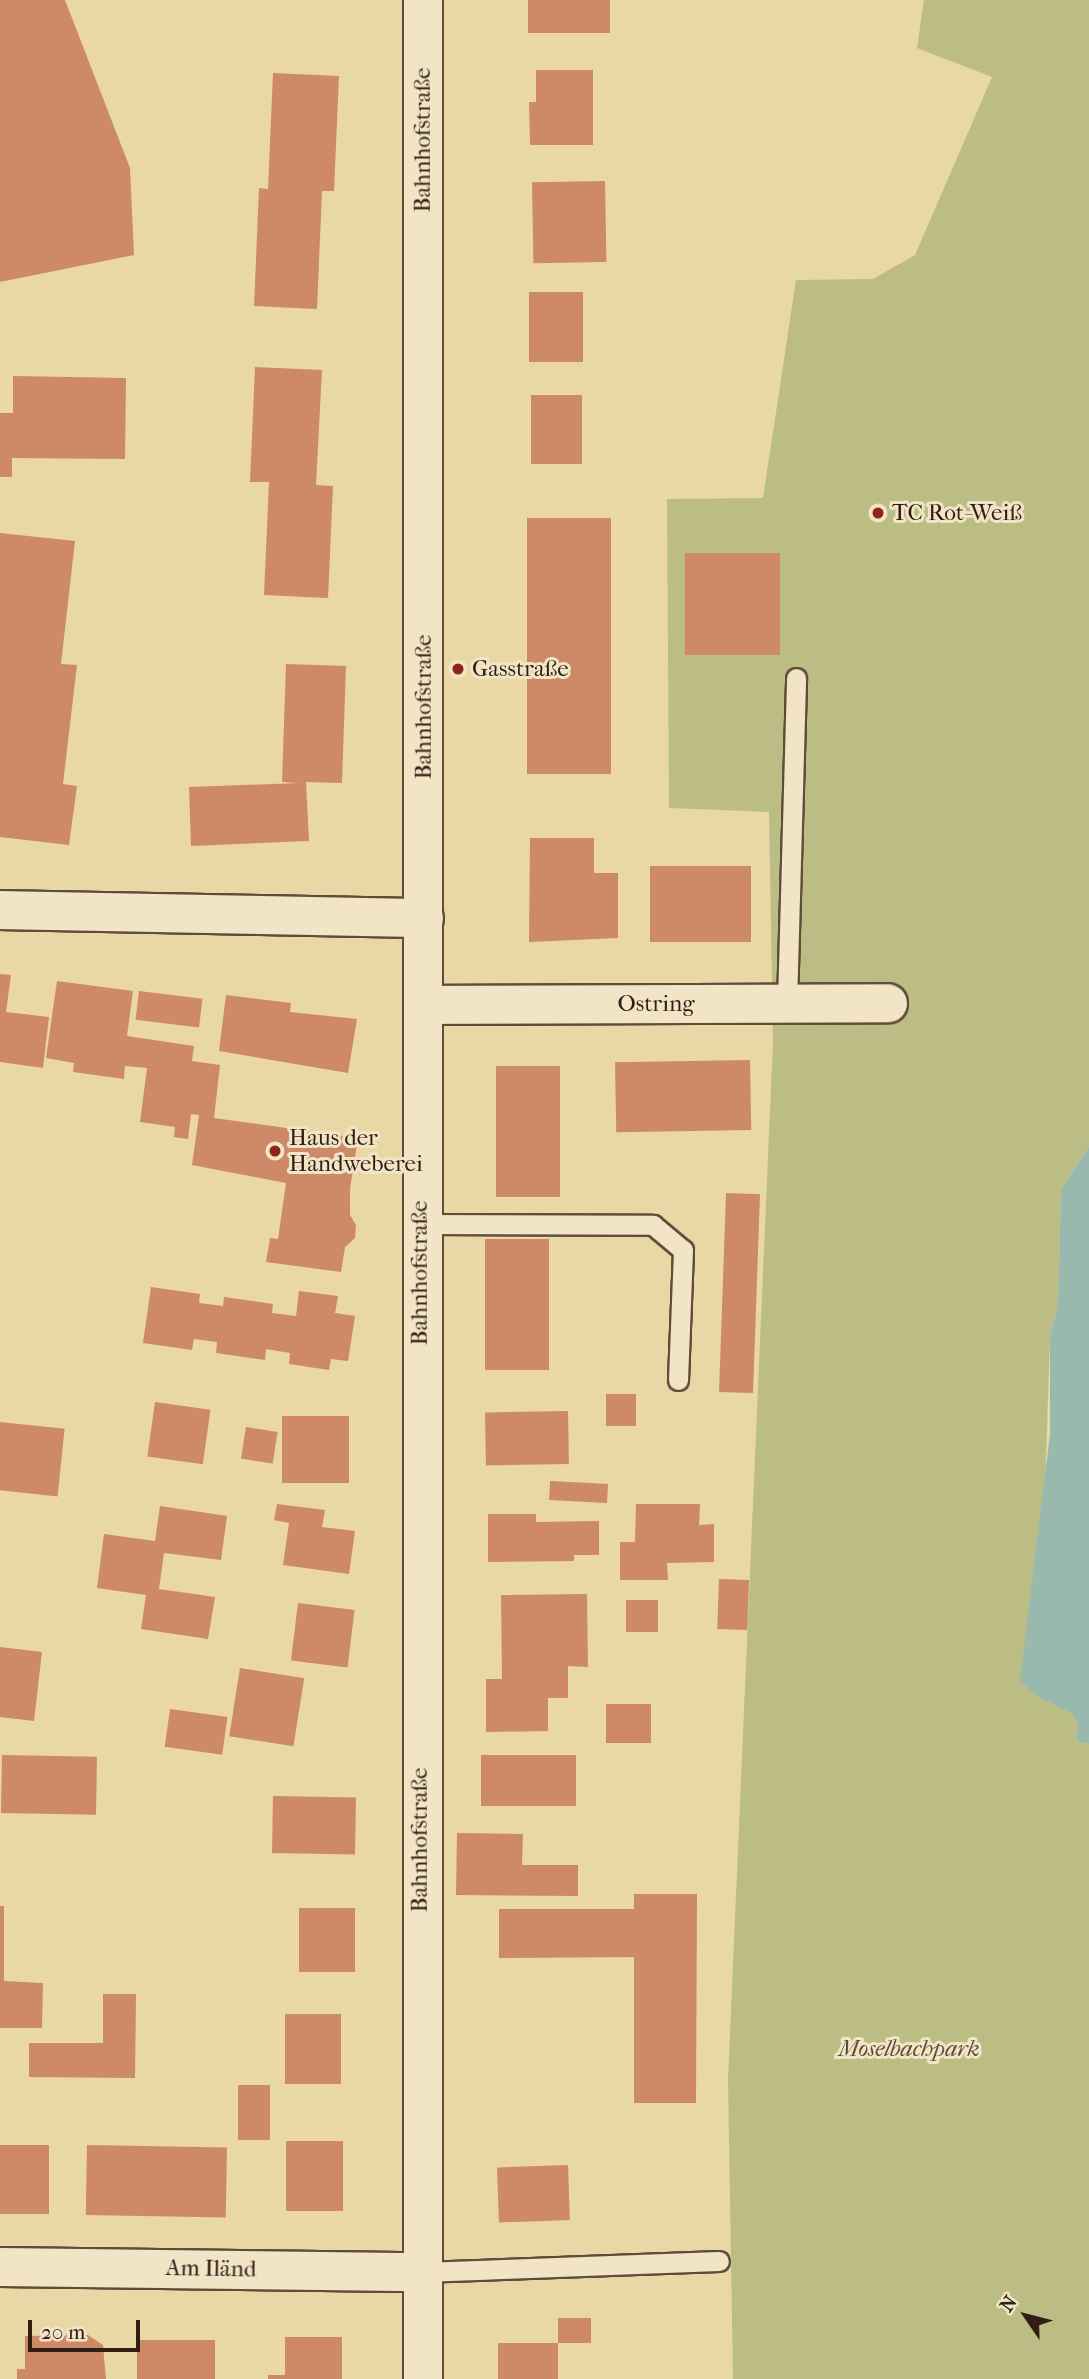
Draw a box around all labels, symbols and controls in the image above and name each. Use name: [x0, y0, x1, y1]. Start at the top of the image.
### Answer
street label: Bahnhofstraße: [409, 68, 437, 212]
place label: TC Rot-Weiß: [892, 499, 1022, 527]
marker: TC Rot-Weiß: [870, 505, 886, 521]
street label: Bahnhofstraße: [410, 635, 438, 779]
place label: Gasstraße: [472, 655, 569, 683]
marker: Gasstraße: [450, 661, 466, 677]
street label: Ostring: [617, 990, 695, 1018]
place label: Haus der Handweberei: [289, 1124, 423, 1178]
marker: Haus der Handweberei: [267, 1143, 283, 1159]
street label: Bahnhofstraße: [406, 1201, 434, 1345]
street label: Bahnhofstraße: [406, 1768, 434, 1912]
park label: Moselbachpark: [838, 2035, 980, 2063]
street label: Am Iländ: [165, 2254, 257, 2284]
north arrow: [991, 2281, 1061, 2351]
text: N: [996, 2292, 1022, 2316]
scale bar: [32, 2306, 144, 2350]
text: 20 m: [41, 2320, 85, 2344]

